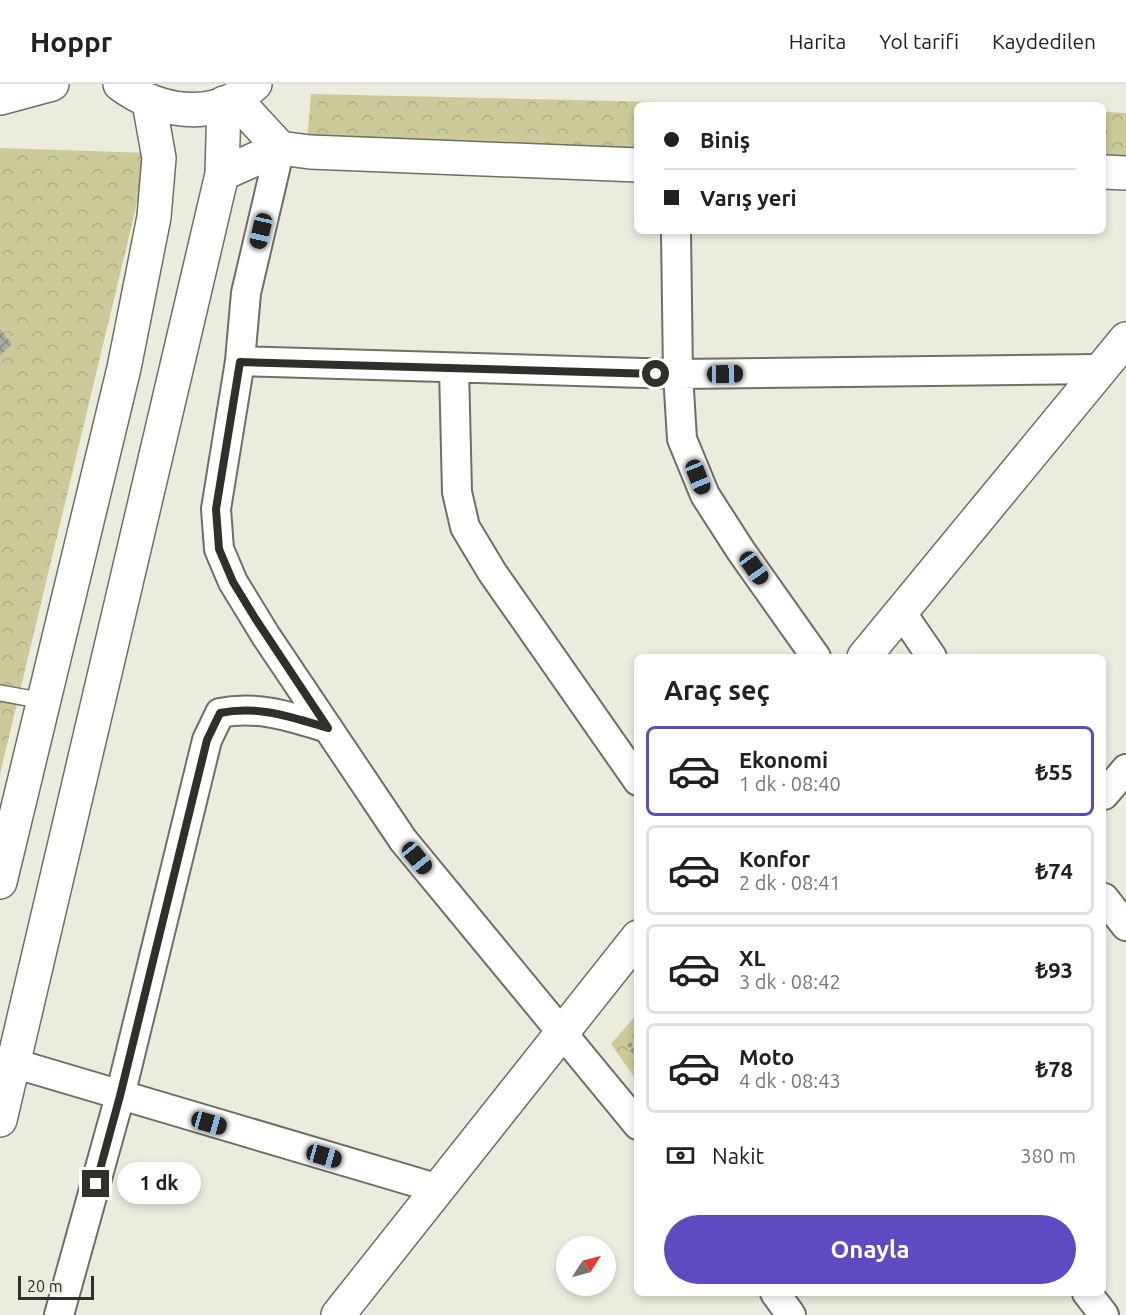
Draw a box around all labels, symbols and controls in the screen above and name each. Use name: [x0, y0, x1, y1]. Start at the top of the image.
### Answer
text: Hoppr: [30, 26, 112, 57]
text: Harita: [789, 29, 846, 53]
text: Yol tarifi: [879, 29, 959, 53]
text: Kaydedilen: [992, 29, 1096, 53]
text: Biniş: [700, 127, 750, 152]
text: Varış yeri: [700, 185, 797, 210]
car: [248, 211, 274, 251]
route start: [642, 360, 669, 387]
car: [707, 365, 743, 383]
car: [683, 457, 713, 497]
car: [736, 548, 772, 588]
text: Araç seç: [664, 675, 770, 705]
icon: car: [667, 744, 721, 798]
text: Ekonomi: [739, 747, 828, 772]
text: ₺55: [1036, 759, 1073, 784]
text: 1 dk · 08:40: [739, 772, 841, 795]
car: [399, 838, 435, 878]
icon: car: [667, 843, 721, 897]
text: Konfor: [739, 846, 810, 871]
text: ₺74: [1036, 858, 1073, 883]
text: 2 dk · 08:41: [739, 871, 841, 894]
icon: car: [667, 942, 721, 996]
text: XL: [739, 945, 766, 970]
text: ₺93: [1036, 957, 1073, 982]
text: 3 dk · 08:42: [739, 970, 841, 993]
icon: car: [667, 1041, 721, 1095]
text: Moto: [739, 1044, 794, 1069]
text: ₺78: [1036, 1056, 1073, 1081]
text: 4 dk · 08:43: [739, 1069, 841, 1092]
car: [189, 1109, 229, 1137]
icon: cash: [664, 1139, 697, 1172]
car: [304, 1142, 344, 1170]
text: Nakit: [712, 1143, 764, 1168]
text: 380 m: [1020, 1144, 1076, 1167]
callout: 1 dk: [117, 1163, 201, 1205]
route end: [82, 1170, 109, 1197]
text: 1 dk: [139, 1171, 179, 1194]
button: Onayla: [664, 1215, 1076, 1284]
north arrow: [556, 1236, 616, 1296]
map controls: [556, 1236, 616, 1296]
scale bar: [18, 1273, 94, 1300]
text: 20 m: [27, 1277, 63, 1295]

